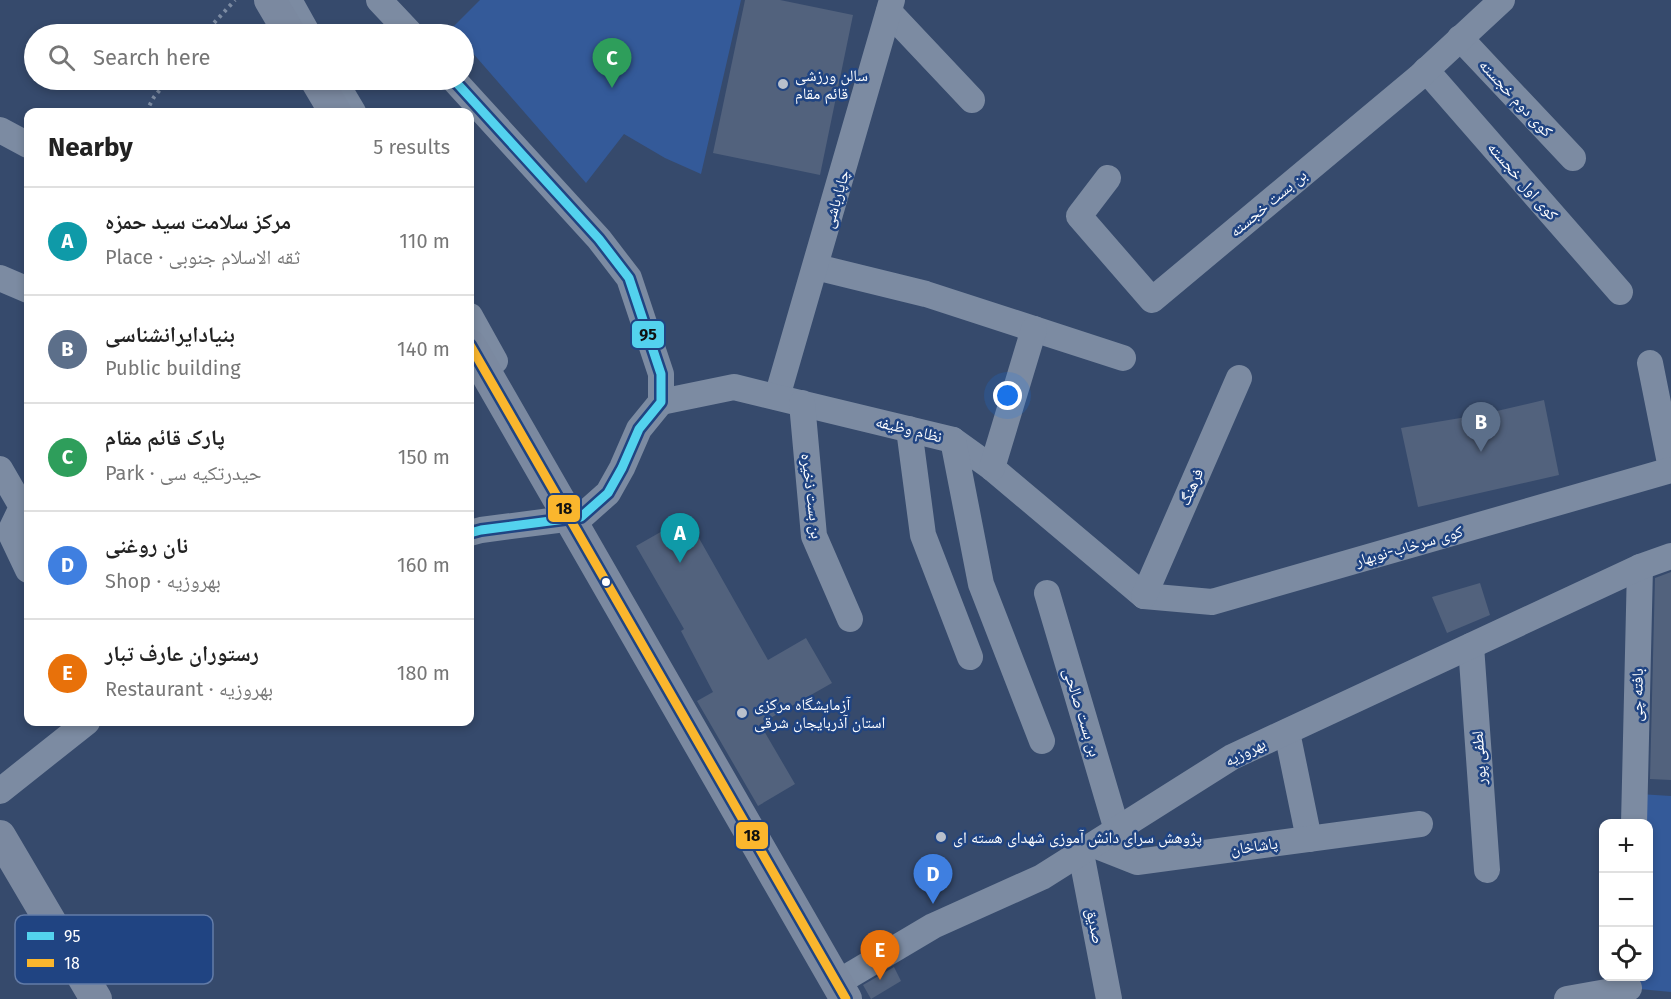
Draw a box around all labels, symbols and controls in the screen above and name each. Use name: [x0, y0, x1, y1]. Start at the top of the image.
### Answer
search box: [24, 24, 474, 90]
pin: C: [592, 38, 632, 88]
icon: search: [45, 41, 78, 74]
text: Search here: [93, 44, 211, 71]
street label: کوی دوم خجسته: [1475, 55, 1557, 142]
place label: سالن ورزشی قائم مقام: [795, 66, 868, 104]
marker: سالن ورزشی قائم مقام: [776, 77, 790, 91]
text: Nearby: [48, 132, 133, 163]
text: 5 results: [373, 135, 450, 159]
street label: کوی اول خجسته: [1483, 138, 1562, 225]
street label: بن بست خجسته: [1226, 165, 1311, 242]
street label: چاپارباشی: [819, 168, 854, 231]
text: مرکز سلامت سید حمزه: [105, 208, 291, 235]
text: A: [62, 229, 73, 253]
text: 110 m: [399, 229, 450, 253]
text: Place · ثقه الاسلام جنوبی: [105, 245, 300, 269]
line badge: 95: [631, 320, 665, 349]
text: بنیادایرانشناسی: [105, 321, 235, 348]
text: 95: [639, 325, 657, 344]
text: B: [61, 337, 74, 361]
text: 140 m: [397, 337, 450, 361]
text: Public building: [105, 356, 241, 380]
your location: [993, 381, 1022, 410]
pin: B: [1462, 402, 1500, 452]
street label: نظام وظیفه: [874, 412, 944, 447]
text: پارک قائم مقام: [105, 424, 225, 451]
text: C: [62, 445, 73, 469]
text: 150 m: [398, 445, 450, 469]
street label: بن بست ذخیره: [796, 452, 827, 540]
text: Park · حیدرتکیه سی: [105, 461, 261, 485]
street label: فرهنگ: [1175, 466, 1207, 508]
line badge: 18: [547, 494, 581, 523]
text: 18: [556, 499, 572, 518]
pin: A: [660, 514, 700, 563]
street label: کوی سرخاب-نوبهار: [1352, 521, 1466, 572]
text: نان روغنی: [105, 532, 188, 559]
text: D: [61, 553, 74, 577]
text: 160 m: [397, 553, 450, 577]
text: Shop · بهروزیه: [105, 569, 221, 593]
unlabelled marker: [600, 576, 612, 588]
text: رستوران عارف تبار: [105, 640, 259, 667]
text: E: [62, 661, 73, 685]
text: 180 m: [397, 661, 450, 685]
street label: بن بست صالحی: [1059, 665, 1105, 759]
street label: بافته چی: [1627, 668, 1648, 722]
text: Restaurant · بهروزیه: [105, 677, 273, 701]
place label: آزمایشگاه مرکزی استان آذربایجان شرقی: [754, 695, 885, 733]
marker: آزمایشگاه مرکزی استان آذربایجان شرقی: [735, 706, 749, 720]
street label: لطفی پور: [1468, 730, 1491, 787]
street label: بهروزیه: [1221, 734, 1269, 770]
map controls: [1599, 819, 1653, 981]
button: +: [1599, 819, 1653, 873]
line badge: 18: [735, 821, 769, 850]
text: 18: [744, 826, 760, 845]
place label: پژوهش سرای دانش آموزی شهدای هسته ای: [953, 828, 1202, 848]
marker: پژوهش سرای دانش آموزی شهدای هسته ای: [934, 830, 948, 844]
street label: پاشاخان: [1229, 833, 1279, 860]
pin: D: [914, 854, 952, 904]
button: −: [1599, 873, 1653, 927]
street label: صدیق: [1081, 907, 1108, 946]
legend: [15, 915, 213, 984]
text: 95: [64, 927, 80, 946]
button: locate: [1599, 927, 1653, 981]
pin: E: [860, 930, 900, 980]
text: 18: [64, 954, 80, 973]

